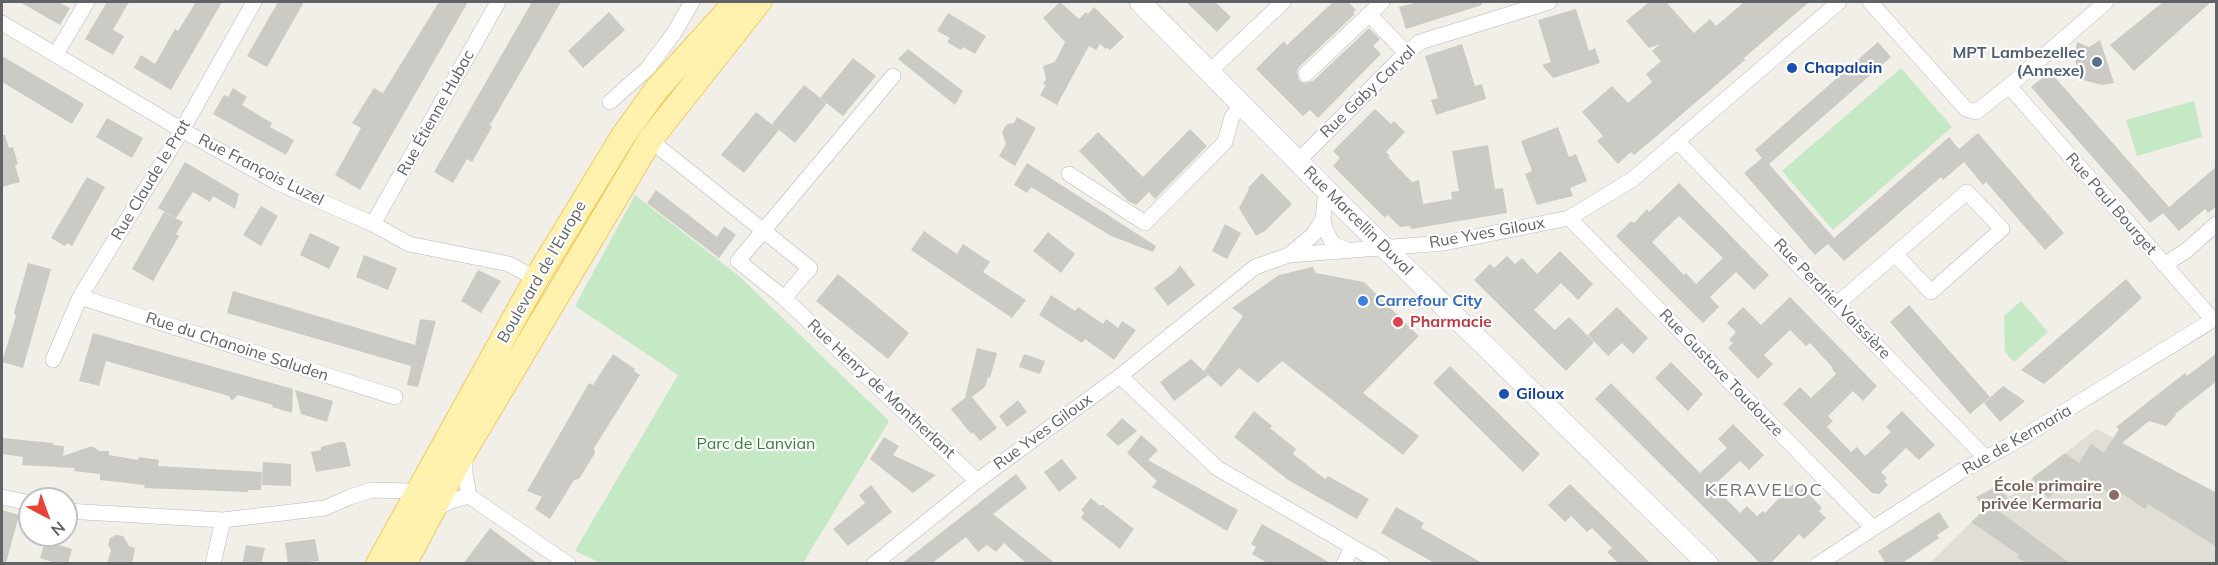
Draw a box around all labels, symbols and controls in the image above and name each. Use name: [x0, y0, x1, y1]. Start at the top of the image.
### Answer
street label: Rue Gaby Carval: [1316, 42, 1420, 142]
place label: MPT Lambezellec (Annexe): [1952, 43, 2085, 81]
street label: Rue Étienne Hubac: [393, 47, 479, 179]
marker: MPT Lambezellec (Annexe): [2090, 55, 2104, 69]
place label: Chapalain: [1804, 58, 1882, 78]
marker: Chapalain: [1785, 61, 1799, 75]
street label: Rue Claude le Prat: [107, 116, 195, 244]
street label: Rue François Luzel: [195, 130, 327, 210]
street label: Rue Paul Bourget: [2061, 149, 2161, 259]
street label: Rue Marcellin Duval: [1299, 162, 1417, 280]
street label: Boulevard de l'Europe: [494, 198, 590, 346]
street label: Rue Yves Giloux: [1428, 213, 1546, 253]
street label: Rue Perdriel Vaissière: [1770, 235, 1894, 363]
place label: Carrefour City: [1375, 291, 1482, 311]
marker: Carrefour City: [1356, 294, 1370, 308]
street label: Rue Gustave Toudouze: [1655, 305, 1787, 441]
street label: Rue du Chanoine Saluden: [143, 308, 331, 386]
place label: Pharmacie: [1410, 312, 1492, 332]
street label: Rue Henry de Montherlant: [803, 315, 959, 463]
marker: Pharmacie: [1391, 315, 1405, 329]
place label: Giloux: [1516, 384, 1564, 404]
marker: Giloux: [1497, 387, 1511, 401]
street label: Rue Yves Giloux: [990, 390, 1096, 474]
street label: Rue de Kermaria: [1959, 401, 2075, 479]
park label: Parc de Lanvian: [697, 434, 815, 454]
place label: École primaire privée Kermaria: [1981, 476, 2102, 514]
district label: KERAVELOC: [1705, 480, 1823, 502]
north arrow: [18, 487, 78, 547]
marker: École primaire privée Kermaria: [2107, 488, 2121, 502]
text: N: [47, 518, 70, 541]

